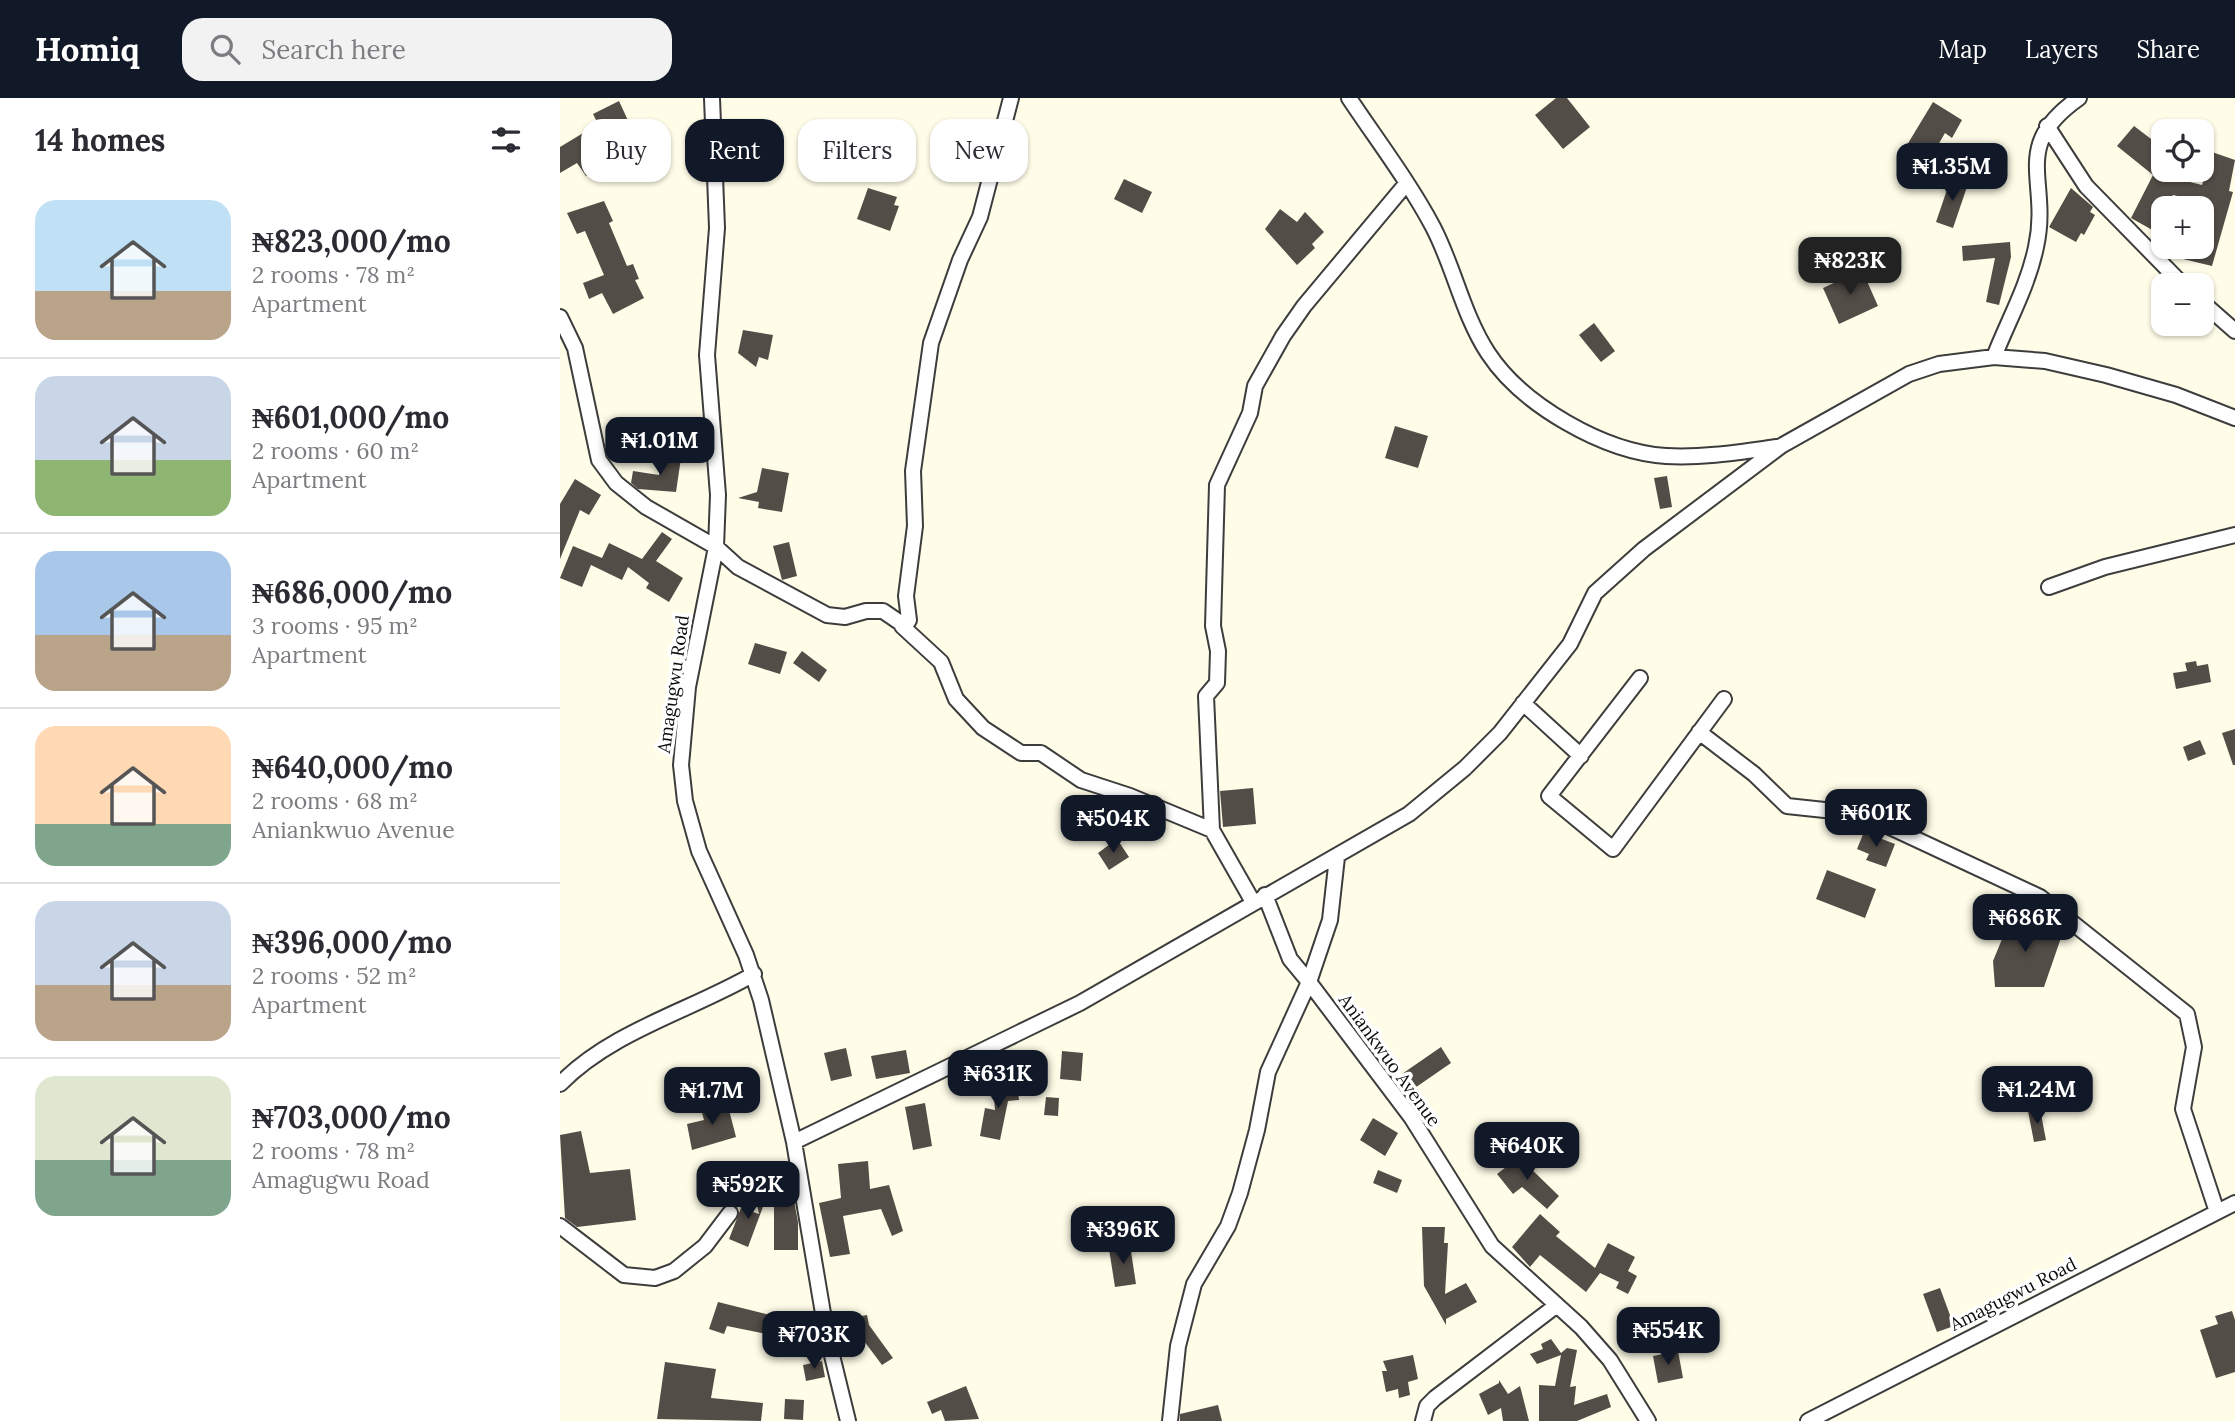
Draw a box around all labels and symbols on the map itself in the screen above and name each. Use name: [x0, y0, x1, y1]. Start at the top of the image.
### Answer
pin: ₦1.35M: [1895, 144, 2009, 203]
pin: ₦823K: [1801, 238, 1899, 297]
pin: ₦1.01M: [603, 418, 717, 477]
street label: Amagugwu Road: [652, 613, 694, 755]
pin: ₦601K: [1827, 790, 1925, 849]
pin: ₦504K: [1064, 796, 1162, 855]
pin: ₦686K: [1976, 894, 2074, 954]
street label: Aniankwuo Avenue: [1333, 988, 1446, 1131]
pin: ₦631K: [949, 1051, 1047, 1110]
pin: ₦1.24M: [1980, 1066, 2094, 1126]
pin: ₦1.7M: [663, 1068, 761, 1127]
pin: ₦640K: [1478, 1122, 1576, 1182]
pin: ₦592K: [699, 1162, 797, 1221]
pin: ₦396K: [1074, 1206, 1172, 1266]
street label: Amagugwu Road: [1945, 1252, 2080, 1336]
pin: ₦554K: [1619, 1308, 1717, 1367]
pin: ₦703K: [765, 1312, 863, 1371]

